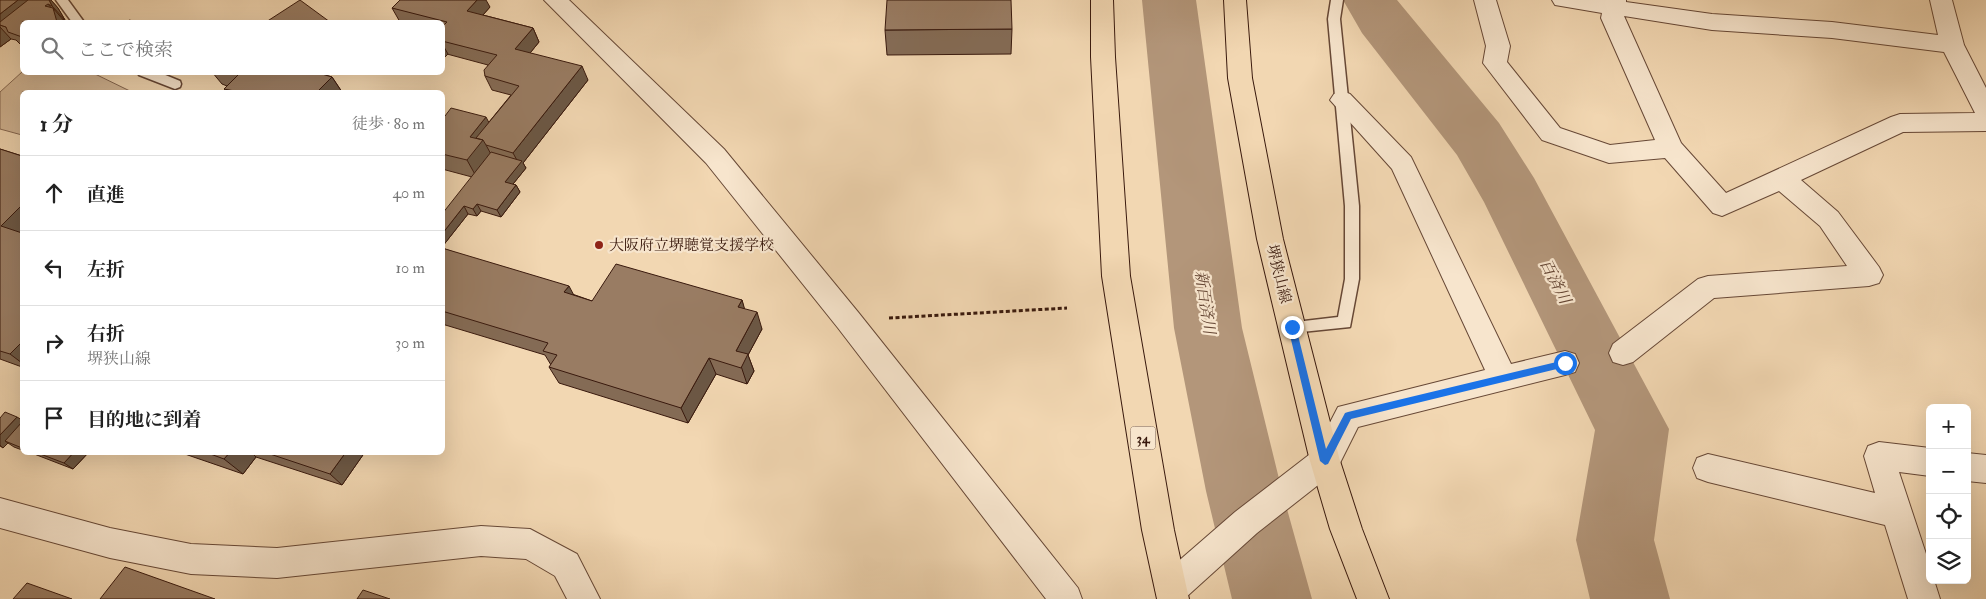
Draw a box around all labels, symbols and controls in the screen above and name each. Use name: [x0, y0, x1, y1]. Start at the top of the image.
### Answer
search box: [20, 20, 445, 75]
icon: search: [38, 34, 66, 62]
text: ここで検索: [78, 38, 173, 62]
text: 1 分: [40, 111, 73, 138]
text: 徒歩 · 80 m: [352, 114, 425, 134]
icon: ahead: [40, 179, 68, 207]
text: 直進: [87, 183, 125, 207]
text: 40 m: [392, 183, 425, 203]
place label: 大阪府立堺聴覚支援学校: [609, 236, 774, 255]
marker: 大阪府立堺聴覚支援学校: [593, 239, 605, 251]
street label: 堺狭山線: [1262, 243, 1295, 306]
icon: left: [40, 254, 68, 282]
water label: 百済川: [1535, 256, 1576, 309]
text: 左折: [87, 258, 125, 282]
text: 10 m: [395, 258, 425, 278]
water label: 新百済川: [1191, 269, 1220, 337]
route end: [1281, 316, 1304, 339]
text: 右折: [87, 322, 125, 346]
icon: right: [40, 329, 68, 357]
text: 30 m: [395, 333, 425, 353]
text: 堺狭山線: [87, 349, 151, 369]
route start: [1554, 352, 1577, 375]
icon: arrive: [40, 404, 68, 432]
map controls: [1926, 404, 1971, 584]
button: +: [1926, 404, 1971, 449]
text: 目的地に到着: [87, 408, 201, 432]
road number: 34: [1130, 426, 1156, 449]
button: −: [1926, 449, 1971, 494]
button: locate: [1926, 494, 1971, 539]
button: layers: [1926, 539, 1971, 584]

